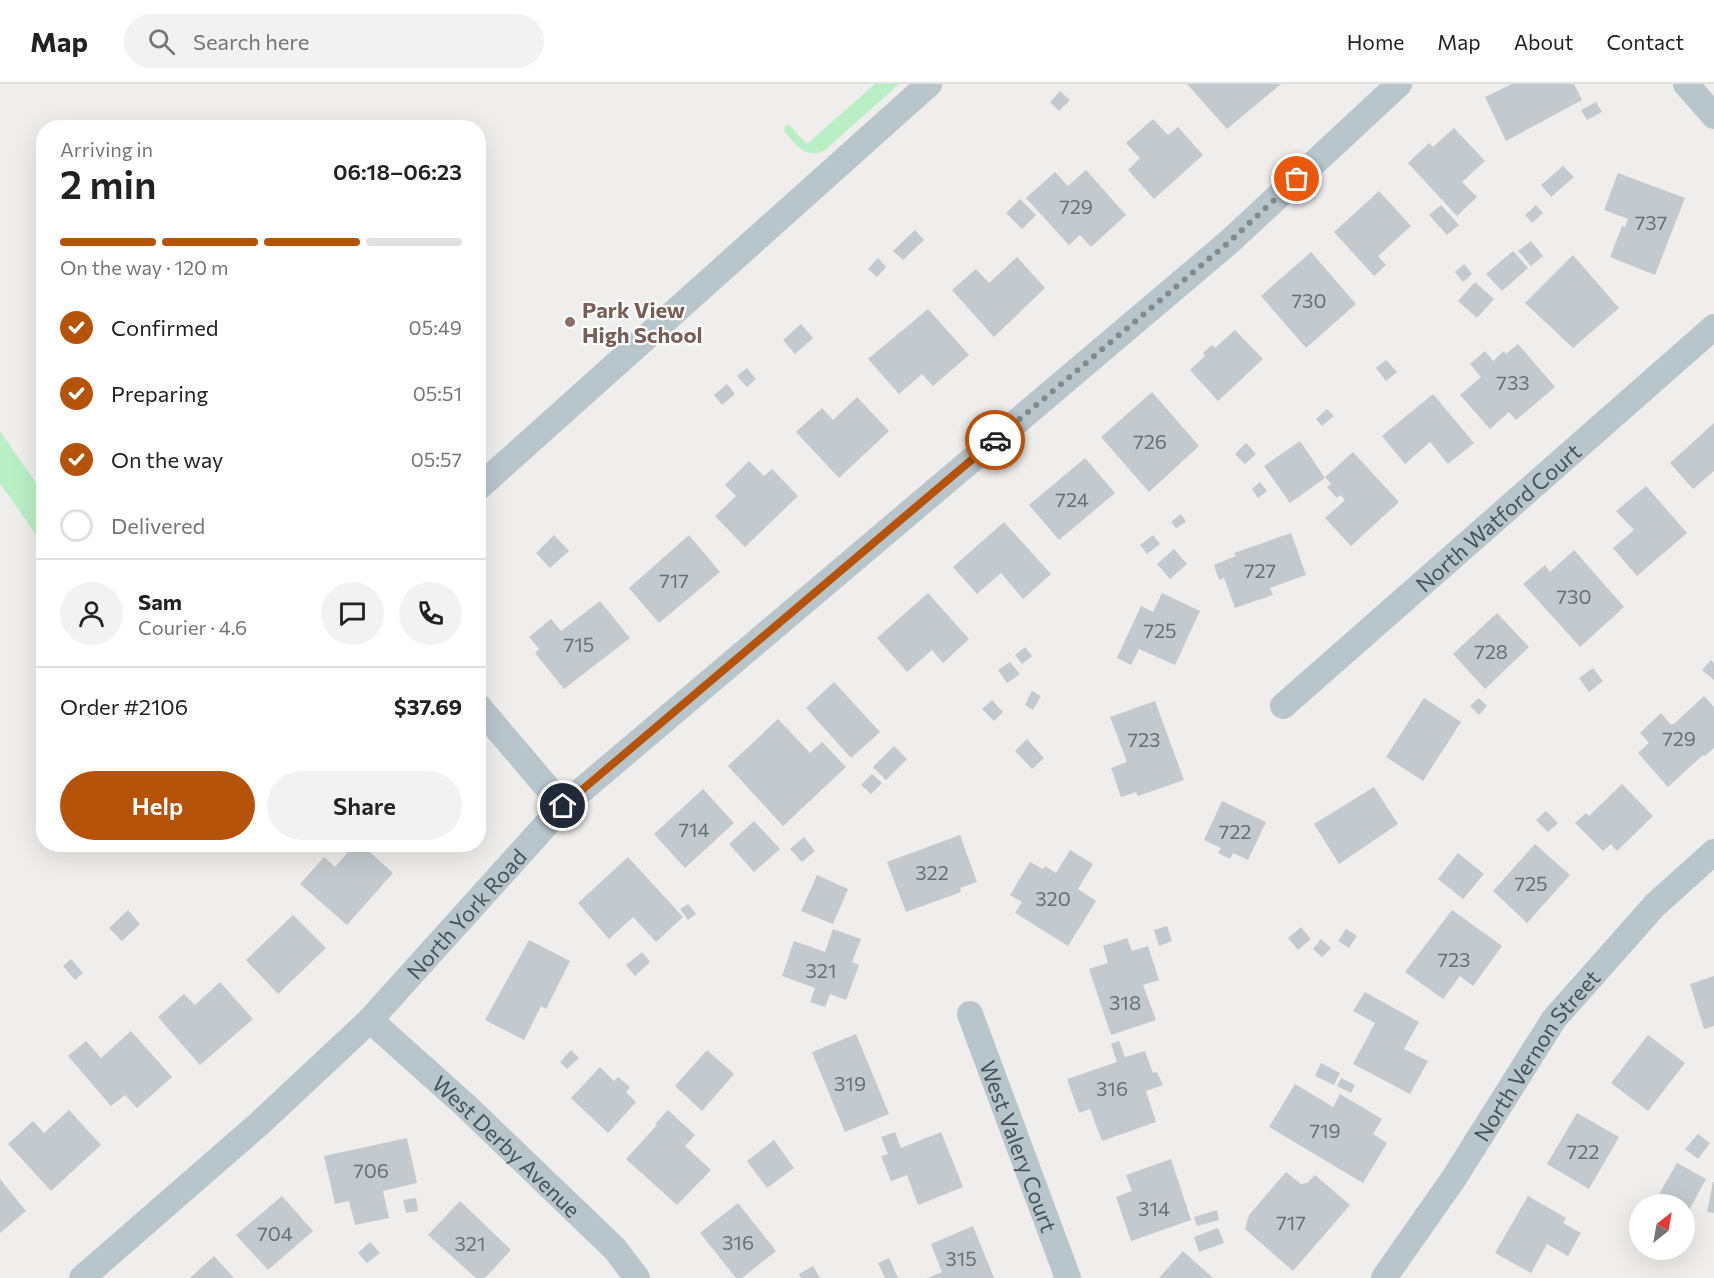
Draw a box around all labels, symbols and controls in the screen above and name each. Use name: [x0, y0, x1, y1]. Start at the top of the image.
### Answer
search box: [124, 14, 544, 68]
text: Map: [30, 24, 88, 58]
icon: search: [145, 25, 178, 58]
text: Search here: [193, 28, 309, 55]
text: Home: [1347, 29, 1404, 54]
text: Map: [1437, 29, 1481, 54]
text: About: [1514, 29, 1573, 54]
text: Contact: [1606, 29, 1684, 54]
text: Arriving in: [60, 137, 153, 161]
pin: [1271, 153, 1322, 204]
text: 06:18–06:23: [333, 158, 462, 185]
text: 2 min: [60, 159, 157, 207]
icon: bag: [1280, 162, 1313, 195]
house number: 729: [1059, 194, 1093, 218]
house number: 737: [1635, 210, 1667, 234]
text: On the way · 120 m: [60, 255, 228, 279]
house number: 730: [1291, 288, 1327, 312]
place label: Park View High School: [582, 296, 703, 348]
icon: check: [60, 311, 93, 344]
text: Confirmed: [111, 314, 218, 341]
text: 05:49: [409, 315, 462, 339]
marker: Park View High School: [563, 315, 577, 329]
house number: 733: [1496, 370, 1530, 394]
icon: check: [60, 377, 93, 410]
text: Preparing: [111, 380, 208, 407]
text: 05:51: [413, 381, 462, 405]
courier: [965, 410, 1025, 470]
icon: car: [979, 424, 1012, 457]
house number: 726: [1133, 429, 1167, 453]
street label: North Watford Court: [1410, 437, 1586, 597]
icon: check: [60, 443, 93, 476]
text: On the way: [111, 446, 223, 473]
text: 05:57: [411, 447, 462, 471]
house number: 724: [1055, 487, 1089, 511]
text: Delivered: [111, 512, 205, 539]
house number: 727: [1244, 558, 1276, 582]
house number: 717: [659, 568, 689, 592]
button: person: [60, 582, 123, 645]
button: chat: [321, 582, 384, 645]
button: phone: [399, 582, 462, 645]
house number: 730: [1556, 584, 1592, 608]
text: Sam: [138, 588, 182, 615]
text: Courier · 4.6: [138, 615, 247, 639]
house number: 725: [1143, 618, 1177, 642]
house number: 715: [564, 632, 594, 656]
house number: 728: [1474, 639, 1508, 663]
text: Order #2106: [60, 693, 188, 720]
text: $37.69: [394, 693, 462, 720]
house number: 729: [1662, 726, 1696, 750]
house number: 723: [1127, 727, 1161, 751]
button: Help: [60, 771, 255, 840]
button: Share: [267, 771, 462, 840]
pin: [537, 780, 588, 831]
icon: home: [546, 789, 579, 822]
house number: 714: [678, 817, 710, 841]
house number: 722: [1219, 819, 1251, 843]
street label: North York Road: [400, 843, 532, 984]
house number: 322: [915, 860, 949, 884]
house number: 725: [1514, 871, 1548, 895]
house number: 320: [1035, 886, 1071, 910]
house number: 723: [1437, 947, 1471, 971]
house number: 321: [806, 958, 837, 982]
street label: North Vernon Street: [1467, 964, 1605, 1146]
house number: 318: [1109, 990, 1141, 1014]
street label: West Valery Court: [975, 1057, 1063, 1236]
street label: West Derby Avenue: [427, 1069, 587, 1222]
house number: 319: [834, 1071, 866, 1095]
house number: 316: [1096, 1076, 1128, 1100]
house number: 719: [1309, 1118, 1341, 1142]
house number: 722: [1567, 1139, 1599, 1163]
house number: 706: [353, 1158, 389, 1182]
north arrow: [1629, 1194, 1695, 1260]
map controls: [1629, 1194, 1695, 1260]
house number: 314: [1138, 1196, 1170, 1220]
house number: 717: [1276, 1210, 1306, 1234]
house number: 704: [257, 1221, 293, 1245]
house number: 316: [722, 1230, 754, 1254]
house number: 321: [455, 1231, 486, 1255]
house number: 315: [945, 1246, 977, 1270]

